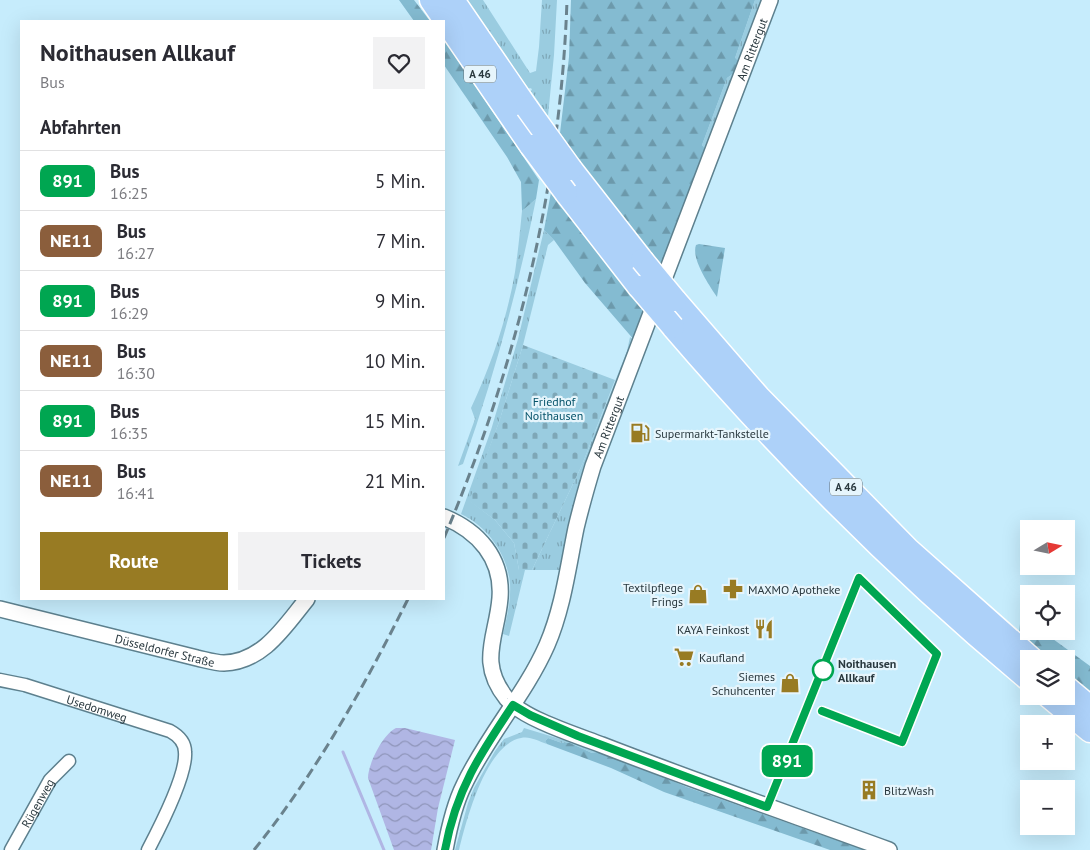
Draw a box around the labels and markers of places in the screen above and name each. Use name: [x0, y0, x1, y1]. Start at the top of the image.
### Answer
fuel station icon: Supermarkt-Tankstelle: [629, 422, 651, 444]
place label: Supermarkt-Tankstelle: [655, 426, 769, 441]
pharmacy icon: MAXMO Apotheke: [722, 578, 744, 600]
place label: Textilpflege Frings: [623, 580, 683, 609]
place label: MAXMO Apotheke: [748, 582, 840, 597]
shop icon: Textilpflege Frings: [687, 583, 709, 605]
restaurant icon: KAYA Feinkost: [753, 618, 775, 640]
place label: KAYA Feinkost: [677, 622, 749, 637]
supermarket icon: Kaufland: [673, 646, 695, 668]
place label: Kaufland: [699, 650, 744, 665]
place label: Noithausen Allkauf: [838, 656, 896, 685]
marker: Noithausen Allkauf: [812, 659, 834, 681]
place label: Siemes Schuhcenter: [712, 669, 775, 698]
shop icon: Siemes Schuhcenter: [779, 672, 801, 694]
building icon: BlitzWash: [858, 779, 880, 801]
place label: BlitzWash: [884, 783, 934, 798]

